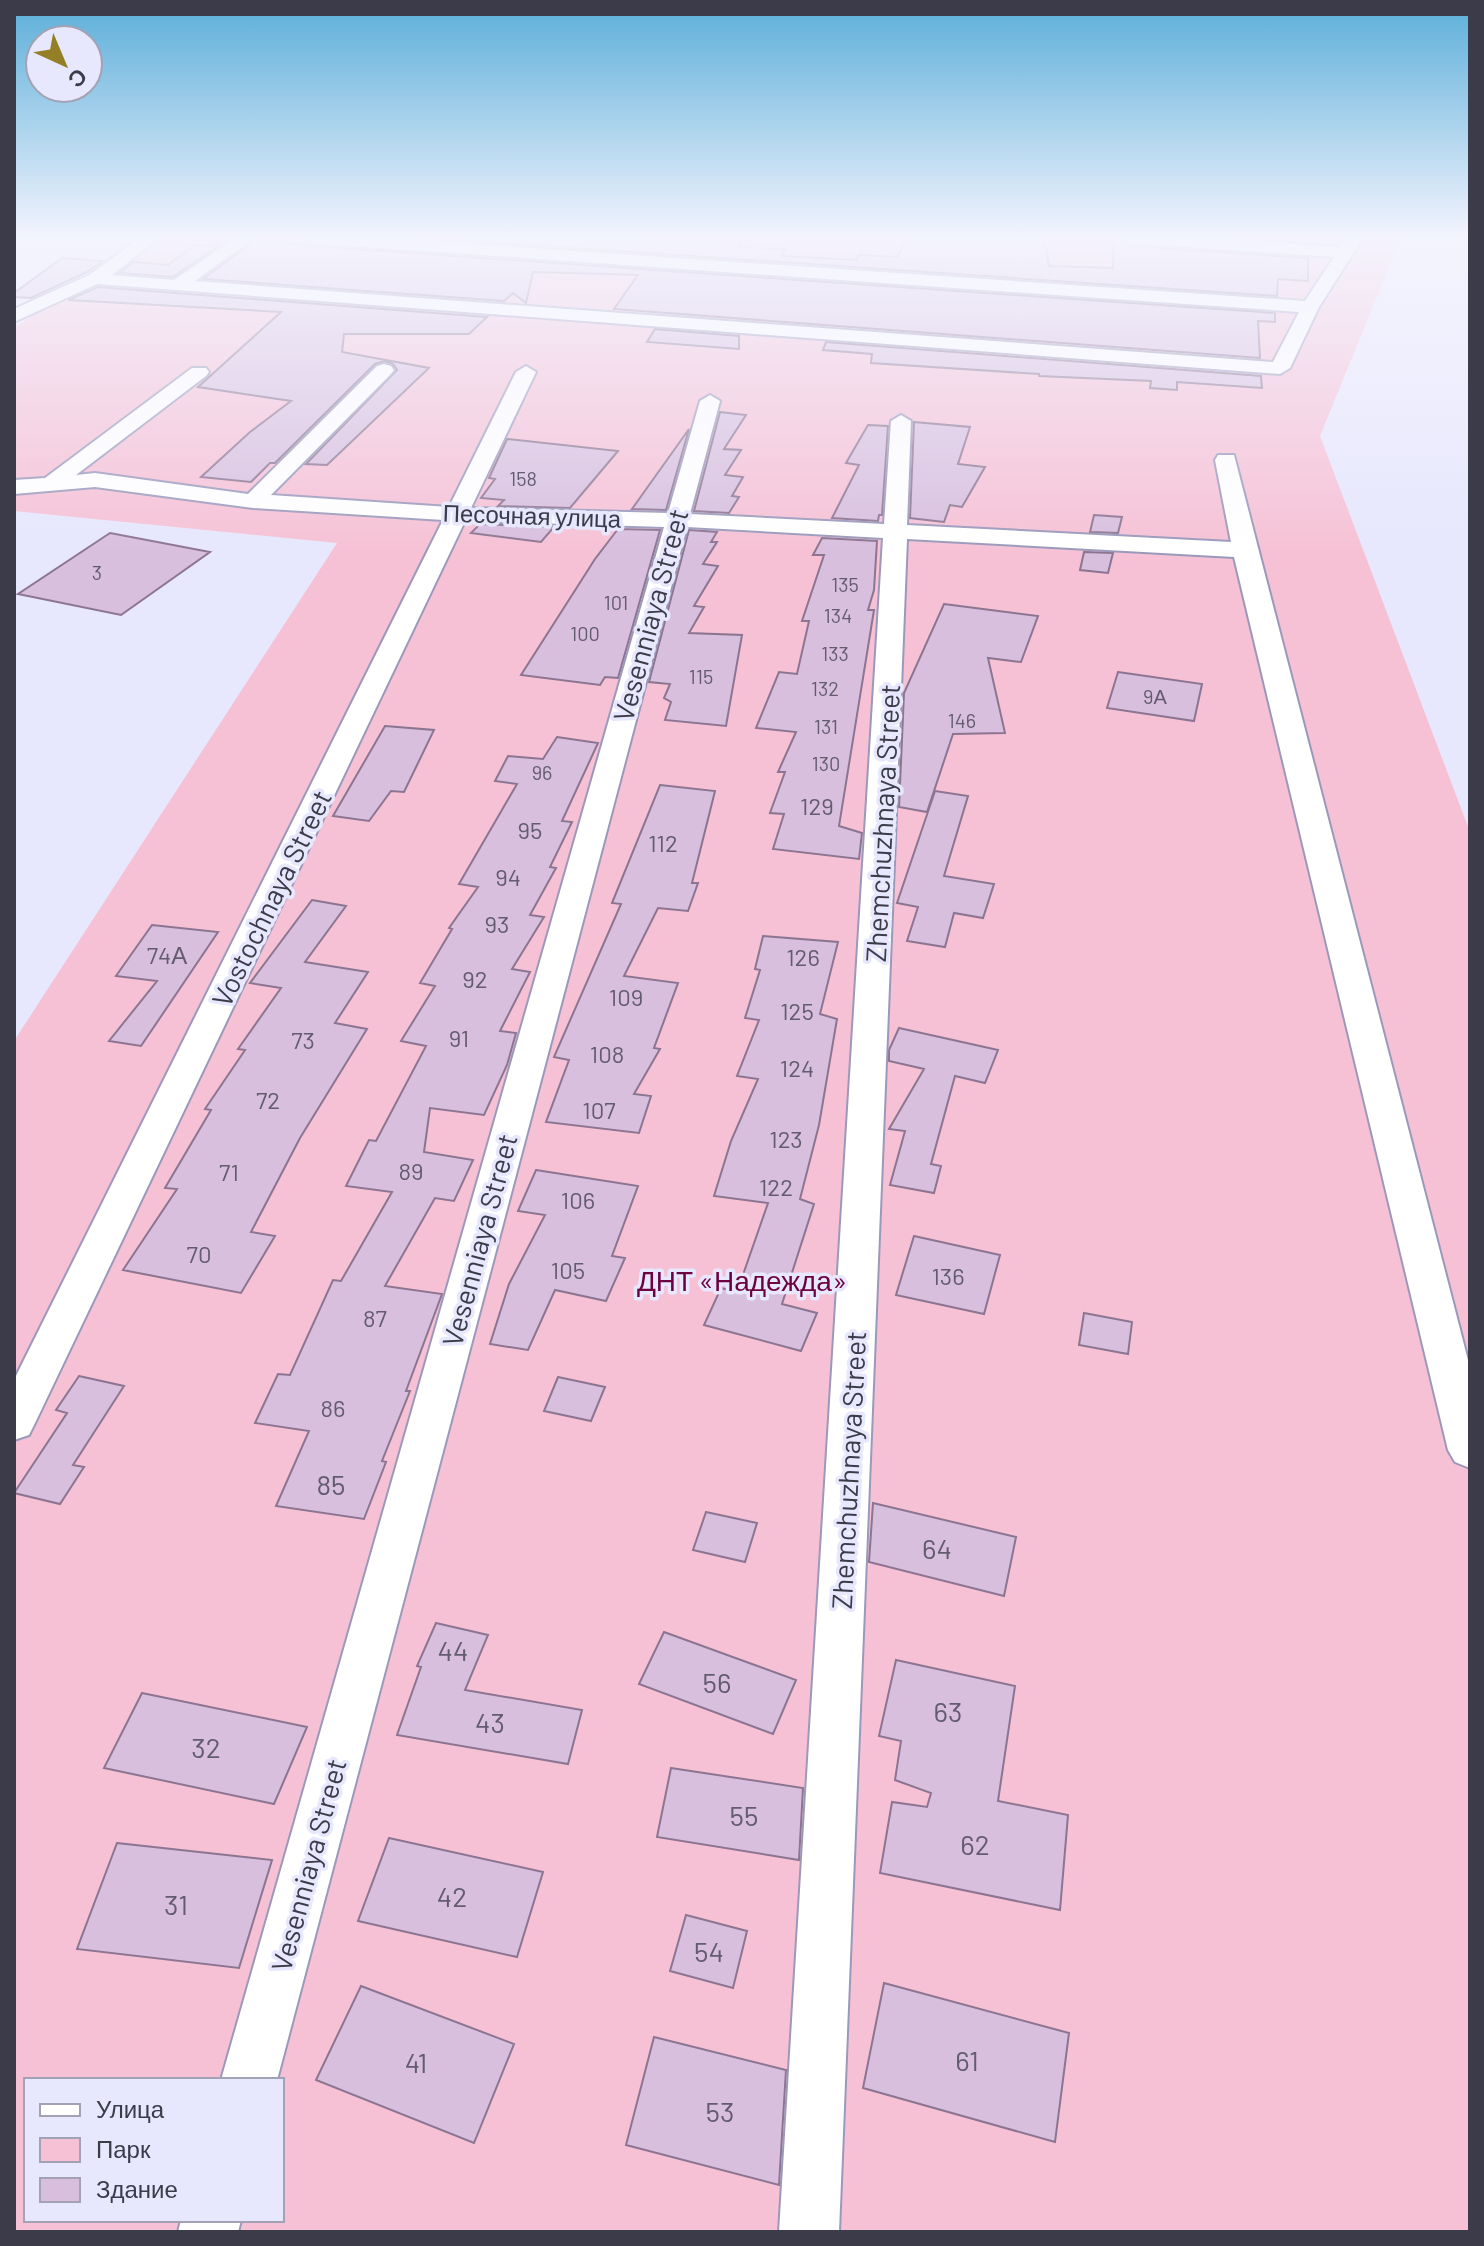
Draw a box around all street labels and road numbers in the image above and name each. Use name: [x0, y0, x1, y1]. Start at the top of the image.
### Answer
street label: Песочная улица: [442, 497, 622, 533]
street label: Vesenniaya Street: [605, 505, 695, 725]
street label: Zhemchuzhnaya Street: [858, 683, 906, 963]
street label: Vostochnaya Street: [204, 784, 338, 1012]
street label: Vesenniaya Street: [434, 1130, 524, 1350]
street label: Zhemchuzhnaya Street: [824, 1330, 872, 1610]
street label: Vesenniaya Street: [263, 1755, 353, 1975]

